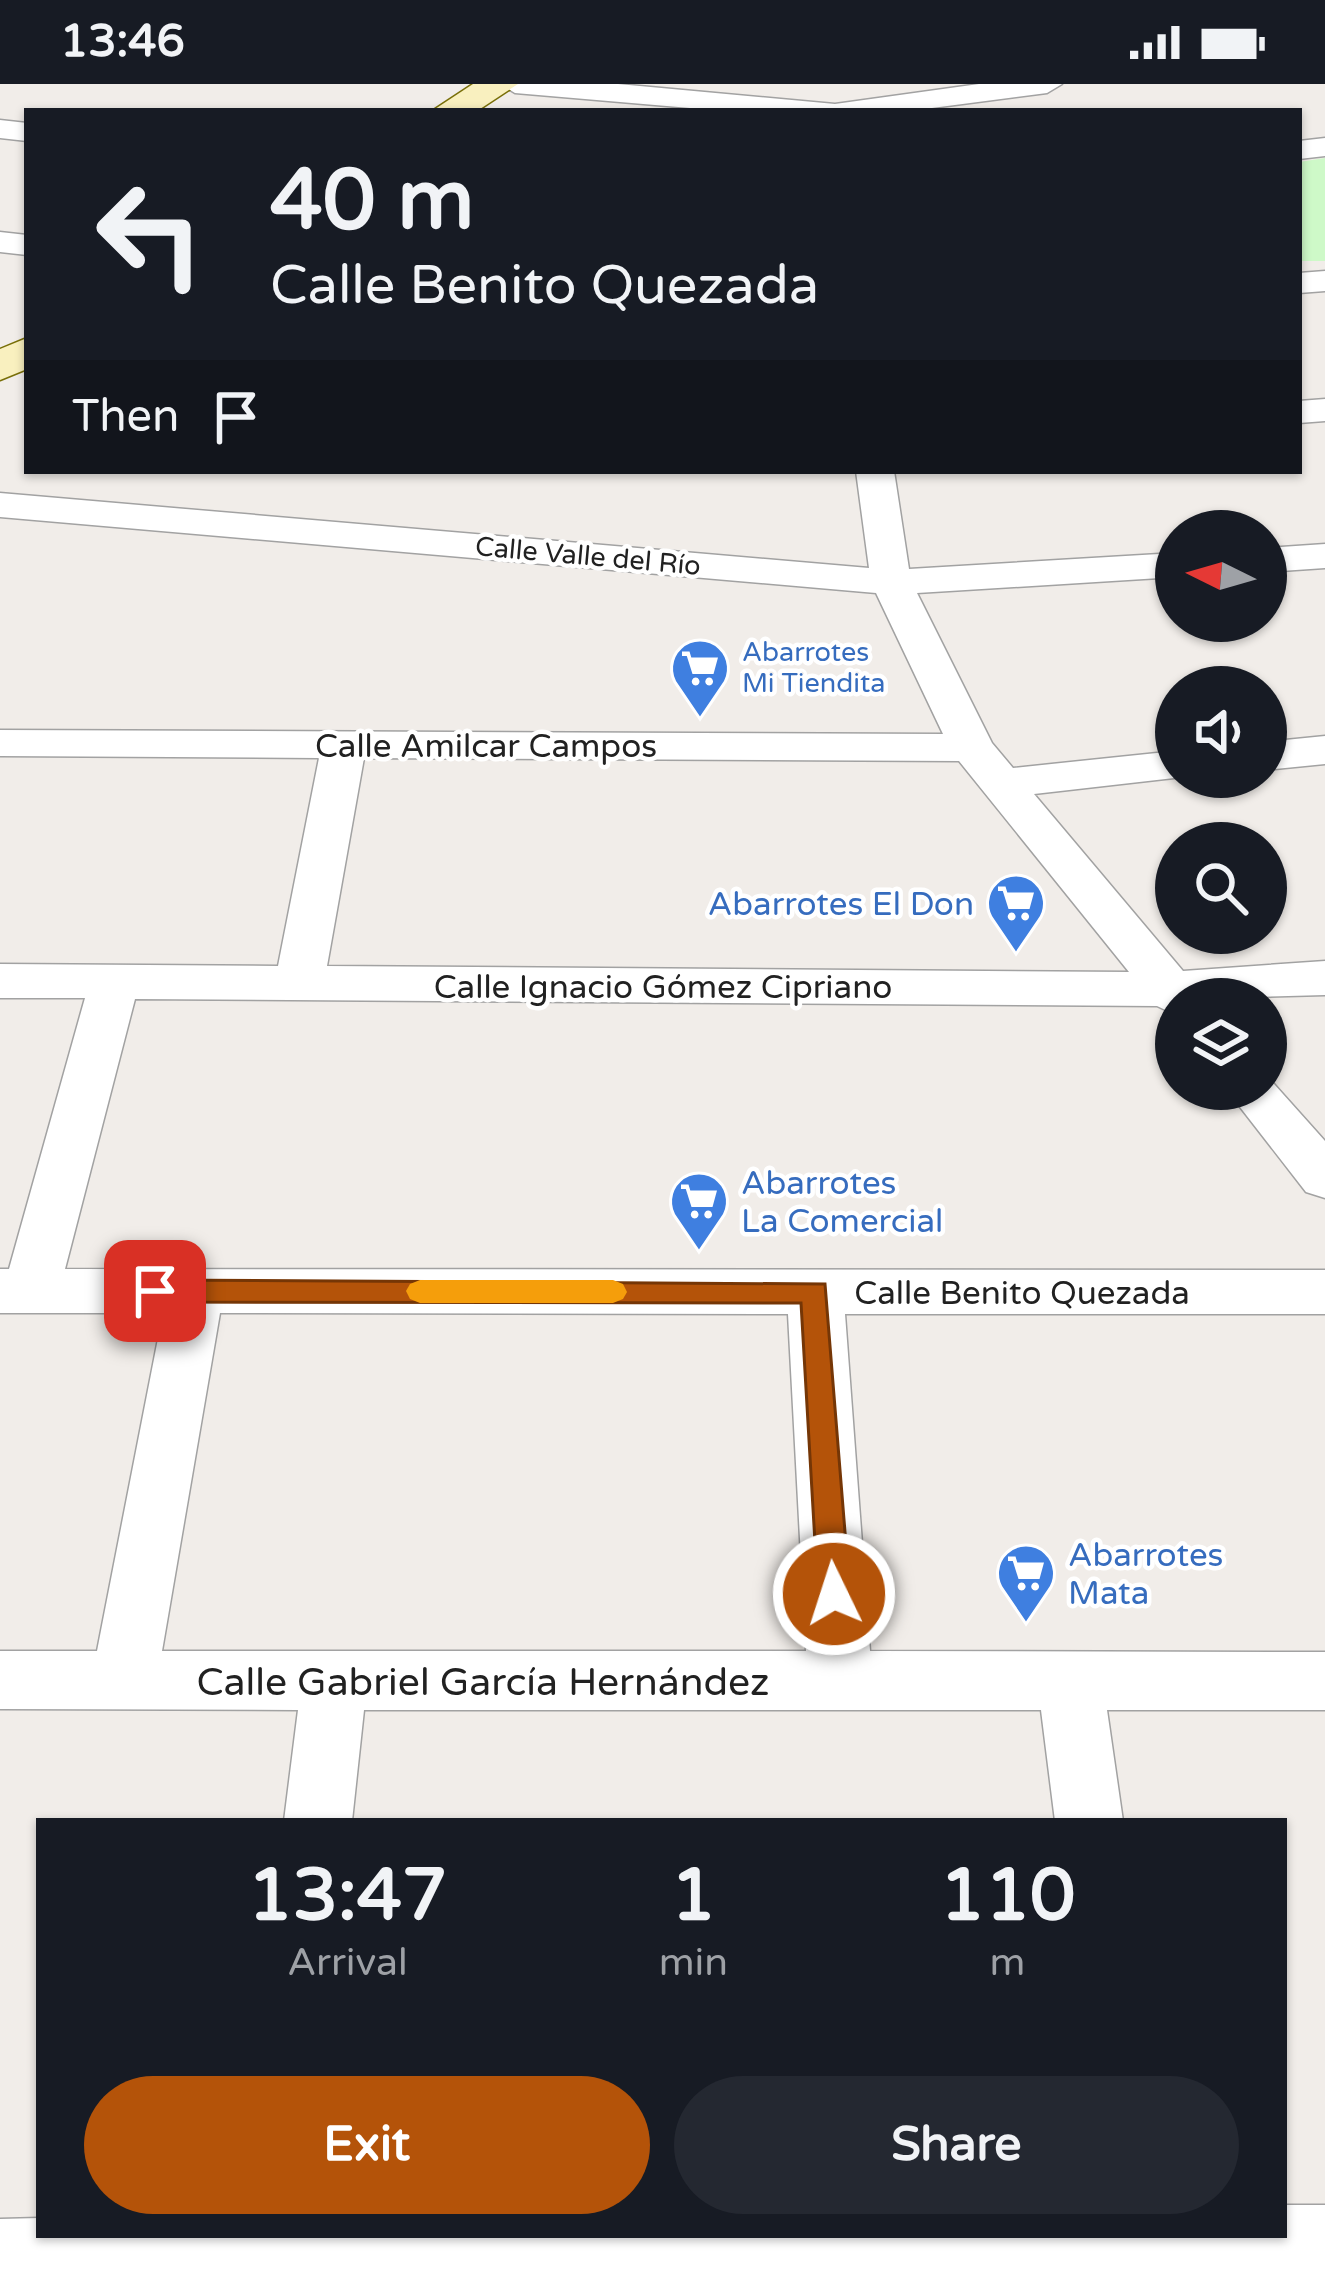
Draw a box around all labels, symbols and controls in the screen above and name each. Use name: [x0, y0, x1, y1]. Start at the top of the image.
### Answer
text: 13:46: [60, 15, 185, 69]
text: 40 m: [270, 151, 474, 252]
icon: left: [72, 156, 228, 312]
text: Calle Benito Quezada: [270, 253, 819, 318]
icon: arrive: [203, 384, 269, 450]
text: Then: [72, 390, 179, 444]
north arrow: [1155, 510, 1287, 642]
map controls: [1155, 510, 1287, 1110]
street label: Calle Valle del Río: [474, 530, 702, 583]
place label: Abarrotes Mi Tiendita: [742, 636, 885, 700]
supermarket icon: Abarrotes Mi Tiendita: [669, 637, 731, 719]
button: sound: [1155, 666, 1287, 798]
street label: Calle Amilcar Campos: [315, 727, 657, 766]
button: search: [1155, 822, 1287, 954]
supermarket icon: Abarrotes El Don: [985, 872, 1047, 954]
place label: Abarrotes El Don: [708, 885, 974, 924]
street label: Calle Ignacio Gómez Cipriano: [434, 968, 892, 1007]
button: layers: [1155, 978, 1287, 1110]
place label: Abarrotes La Comercial: [741, 1164, 943, 1241]
supermarket icon: Abarrotes La Comercial: [668, 1170, 730, 1252]
pin: [104, 1240, 206, 1342]
icon: arrive: [122, 1258, 188, 1324]
street label: Calle Benito Quezada: [854, 1274, 1190, 1313]
position arrow: [771, 1531, 897, 1657]
place label: Abarrotes Mata: [1068, 1536, 1223, 1613]
supermarket icon: Abarrotes Mata: [995, 1542, 1057, 1624]
street label: Calle Gabriel García Hernández: [196, 1659, 770, 1706]
text: 13:47: [248, 1853, 447, 1940]
text: 1: [671, 1853, 716, 1940]
text: 110: [940, 1853, 1075, 1940]
text: Arrival: [287, 1939, 408, 1986]
text: min: [659, 1939, 728, 1986]
text: m: [990, 1939, 1025, 1986]
button: Exit: [84, 2076, 650, 2214]
button: Share: [674, 2076, 1239, 2214]

